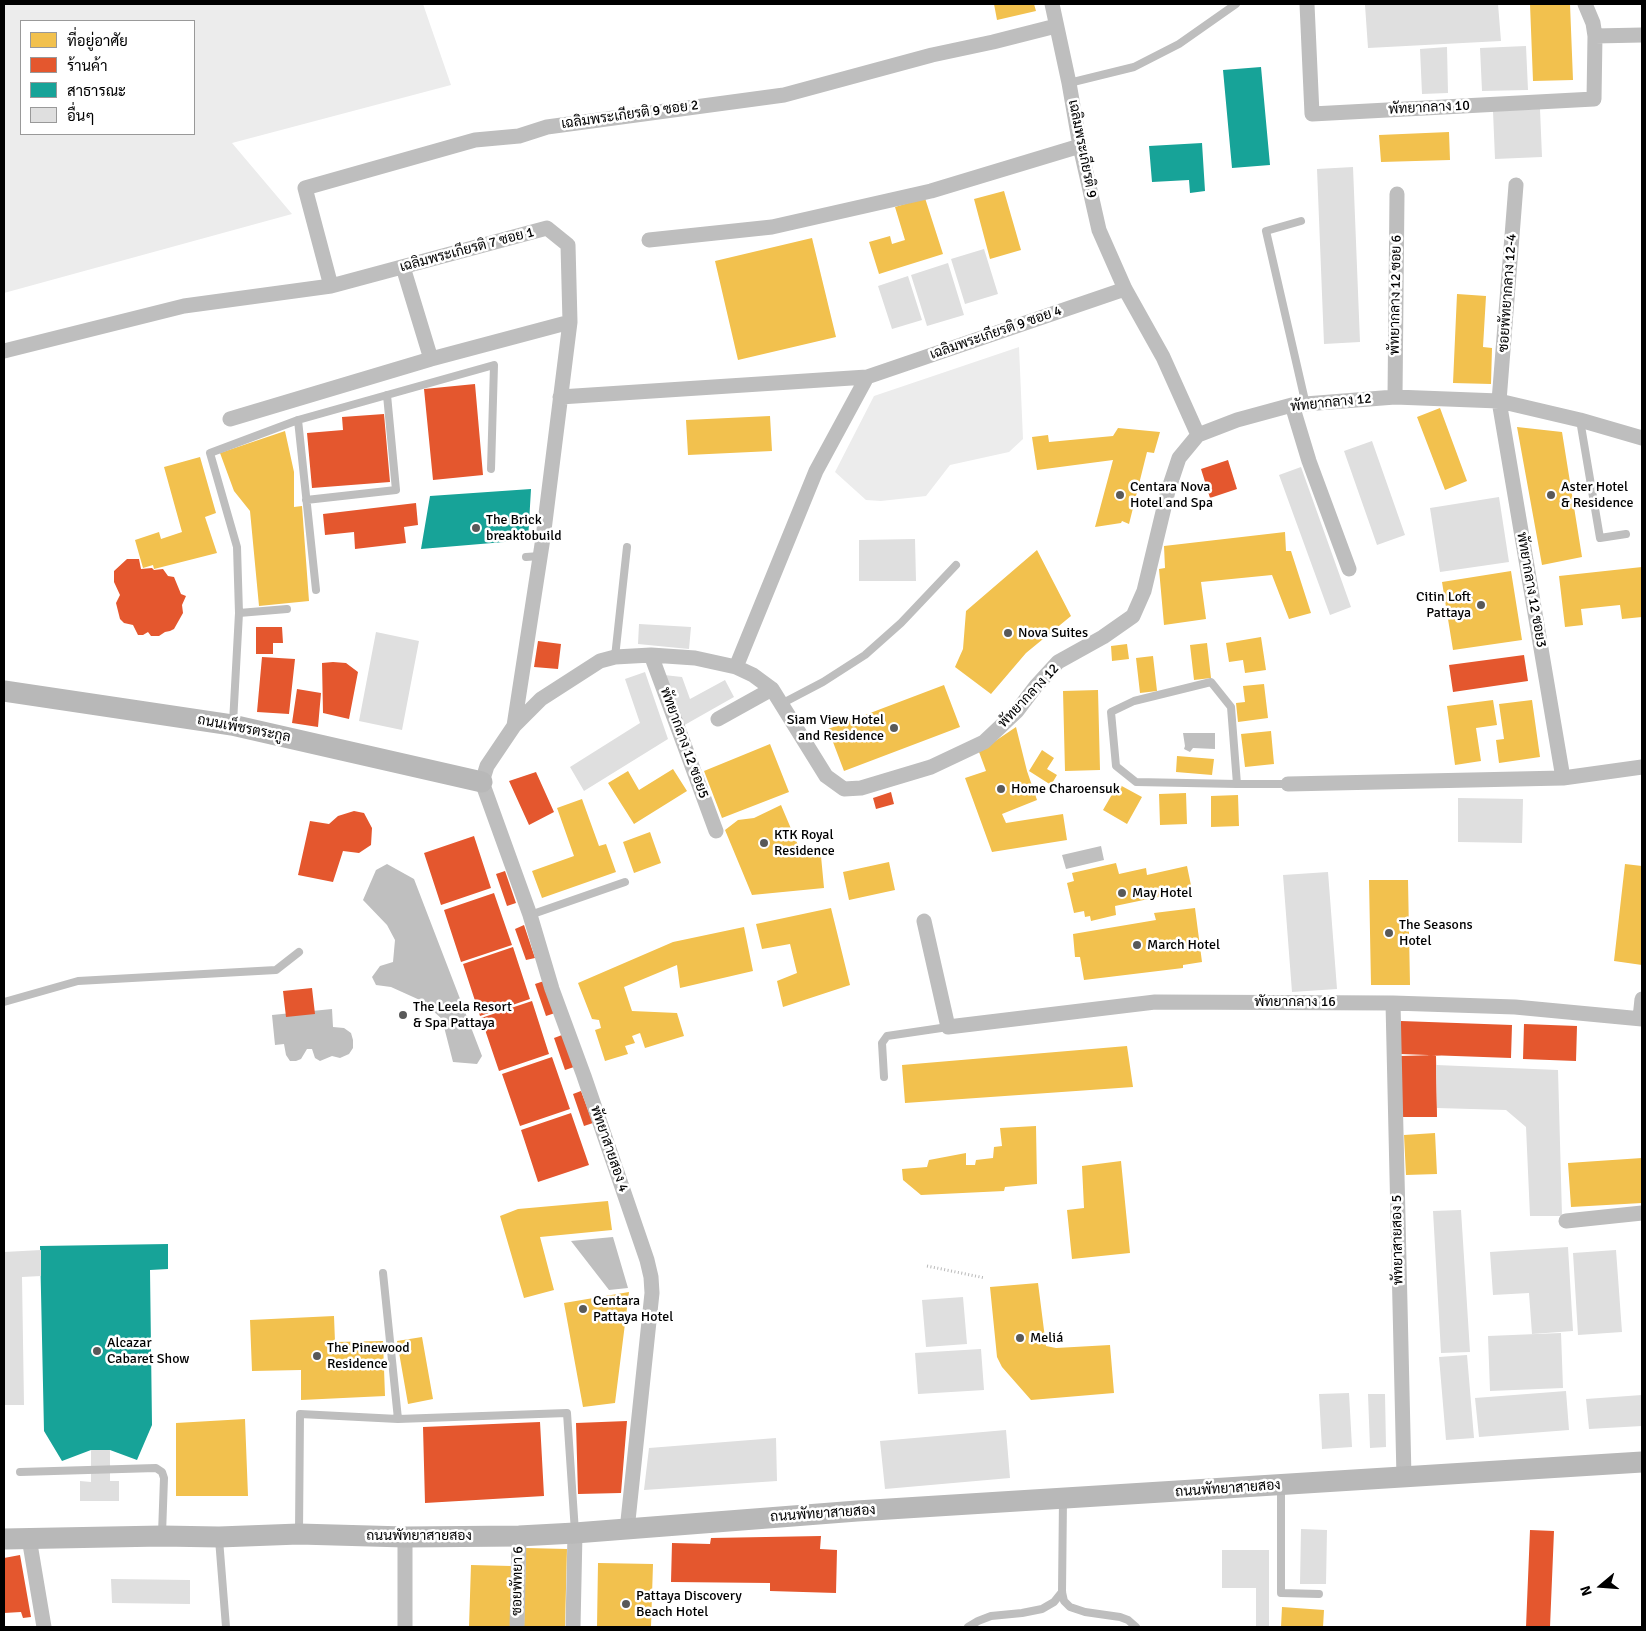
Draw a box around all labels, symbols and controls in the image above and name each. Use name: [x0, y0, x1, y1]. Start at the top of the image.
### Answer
legend: [20, 20, 195, 135]
text: ที่อยู่อาศัย: [67, 32, 128, 50]
text: ร้านค้า: [67, 57, 107, 75]
text: สาธารณะ: [67, 82, 126, 100]
street label: เฉลิมพระเกียรติ 9 ซอย 2: [560, 97, 700, 133]
street label: พัทยากลาง 10: [1388, 97, 1470, 119]
street label: เฉลิมพระเกียรติ 9: [1064, 98, 1100, 200]
text: อื่นๆ: [67, 107, 95, 125]
street label: เฉลิมพระเกียรติ 7 ซอย 1: [398, 224, 536, 276]
street label: ซอยพัทยากลาง 12-4: [1495, 233, 1521, 353]
street label: พัทยากลาง 12 ซอย 6: [1387, 235, 1405, 355]
street label: เฉลิมพระเกียรติ 9 ซอย 4: [928, 303, 1064, 363]
street label: พัทยากลาง 12: [1290, 390, 1372, 416]
place label: Centara Nova Hotel and Spa: [1130, 479, 1213, 512]
place label: Aster Hotel & Residence: [1561, 479, 1634, 512]
marker: Centara Nova Hotel and Spa: [1114, 489, 1126, 501]
marker: Aster Hotel & Residence: [1545, 489, 1557, 501]
place label: The Brick breaktobuild: [486, 512, 562, 544]
marker: The Brick breaktobuild: [470, 522, 482, 534]
street label: พัทยากลาง 12 ซอย3: [1513, 531, 1549, 649]
place label: Citin Loft Pattaya: [1416, 589, 1471, 622]
marker: Citin Loft Pattaya: [1475, 599, 1487, 611]
place label: Nova Suites: [1018, 625, 1088, 641]
marker: Nova Suites: [1002, 627, 1014, 639]
street label: พัทยากลาง 12: [995, 660, 1063, 732]
street label: พัทยากลาง 12 ซอย5: [656, 685, 712, 801]
street label: ถนนเพ็ชรตระกูล: [196, 712, 292, 746]
place label: Siam View Hotel and Residence: [787, 712, 884, 744]
marker: Siam View Hotel and Residence: [888, 722, 900, 734]
place label: Home Charoensuk: [1011, 781, 1120, 797]
marker: Home Charoensuk: [995, 783, 1007, 795]
place label: KTK Royal Residence: [774, 827, 835, 860]
marker: KTK Royal Residence: [758, 837, 770, 849]
place label: May Hotel: [1132, 885, 1192, 901]
marker: May Hotel: [1116, 887, 1128, 899]
place label: The Seasons Hotel: [1399, 917, 1473, 950]
marker: The Seasons Hotel: [1383, 927, 1395, 939]
place label: March Hotel: [1147, 937, 1220, 953]
marker: March Hotel: [1131, 939, 1143, 951]
street label: พัทยากลาง 16: [1254, 994, 1336, 1010]
place label: The Leela Resort & Spa Pattaya: [413, 999, 512, 1032]
marker: The Leela Resort & Spa Pattaya: [397, 1009, 409, 1021]
street label: พัทยาสายสอง 4: [586, 1104, 632, 1194]
street label: พัทยาสายสอง 5: [1389, 1195, 1407, 1285]
place label: Centara Pattaya Hotel: [593, 1293, 673, 1325]
marker: Centara Pattaya Hotel: [577, 1303, 589, 1315]
place label: Meliá: [1030, 1330, 1063, 1346]
marker: Meliá: [1014, 1332, 1026, 1344]
place label: Alcazar Cabaret Show: [107, 1335, 189, 1368]
place label: The Pinewood Residence: [327, 1340, 410, 1372]
marker: Alcazar Cabaret Show: [91, 1345, 103, 1357]
marker: The Pinewood Residence: [311, 1350, 323, 1362]
street label: ถนนพัทยาสายสอง: [1175, 1477, 1281, 1501]
street label: ถนนพัทยาสายสอง: [770, 1502, 876, 1526]
street label: ถนนพัทยาสายสอง: [366, 1528, 472, 1544]
street label: ซอยพัทยา 6: [509, 1546, 527, 1616]
north arrow: [1576, 1561, 1626, 1611]
text: N: [1577, 1584, 1596, 1598]
place label: Pattaya Discovery Beach Hotel: [636, 1588, 742, 1620]
marker: Pattaya Discovery Beach Hotel: [620, 1598, 632, 1610]

